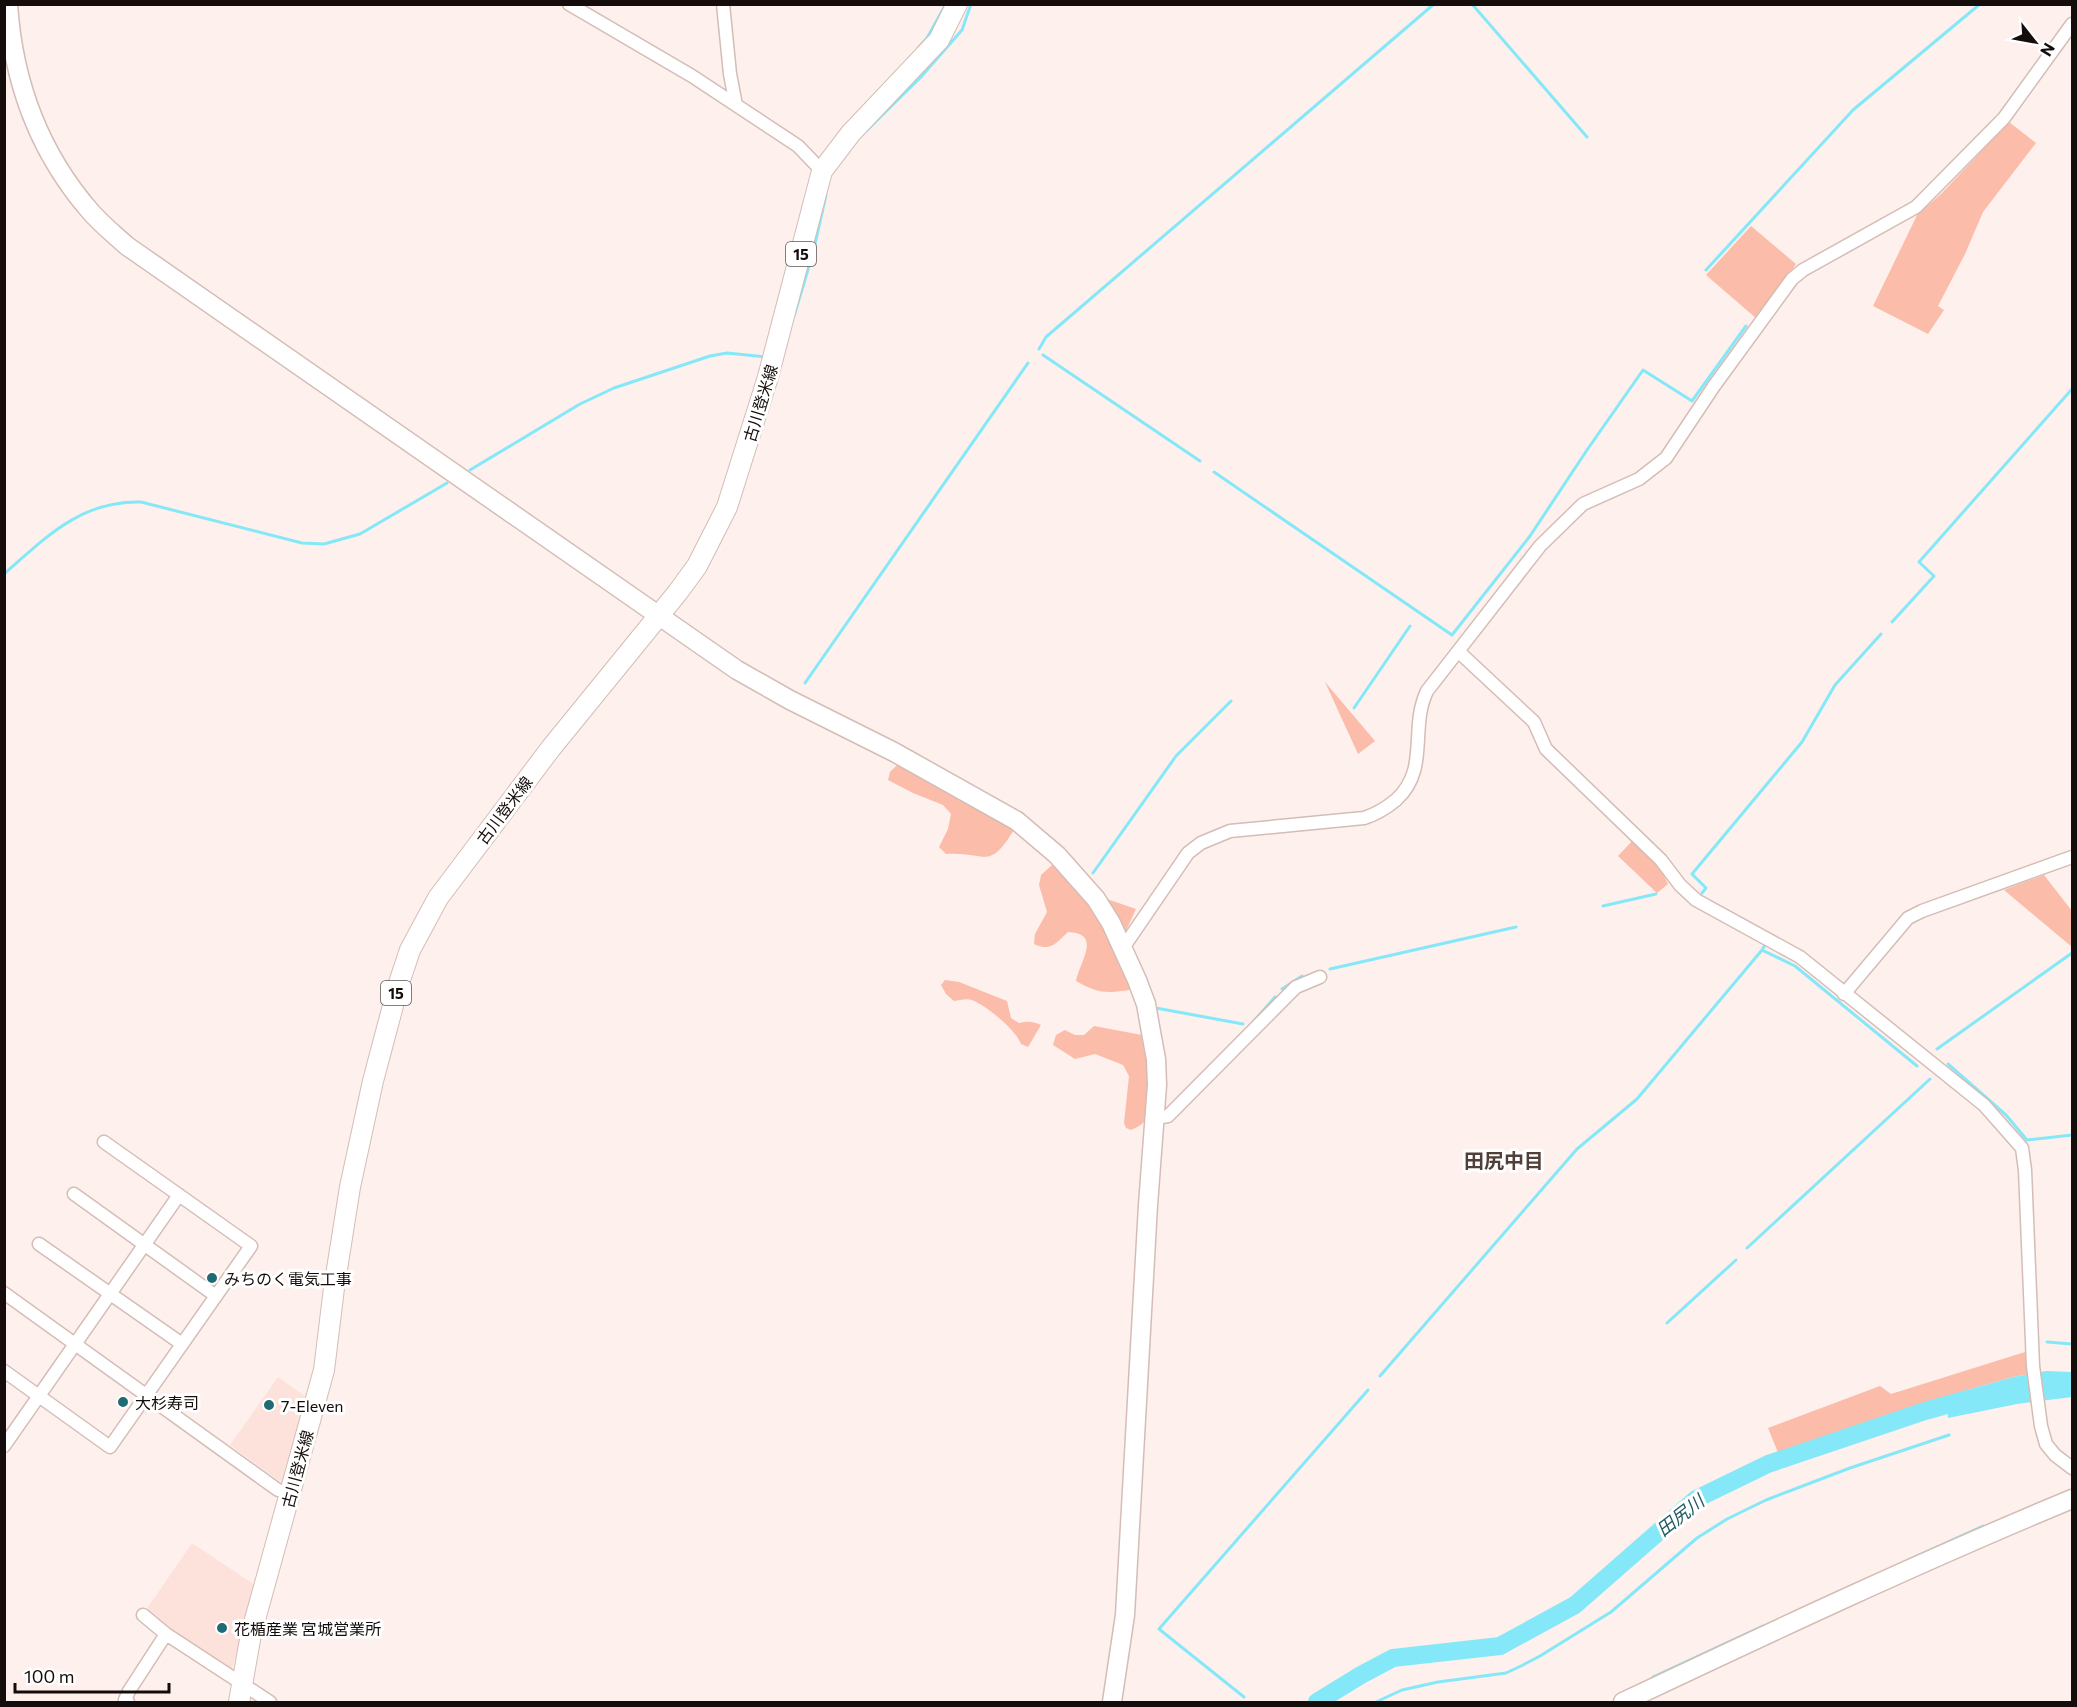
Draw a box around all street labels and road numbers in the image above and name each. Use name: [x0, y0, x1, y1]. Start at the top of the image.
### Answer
road number: 15: [786, 242, 816, 266]
street label: 古川登米線: [739, 362, 781, 444]
street label: 古川登米線: [472, 772, 536, 848]
road number: 15: [381, 981, 411, 1005]
street label: 古川登米線: [277, 1428, 317, 1510]

